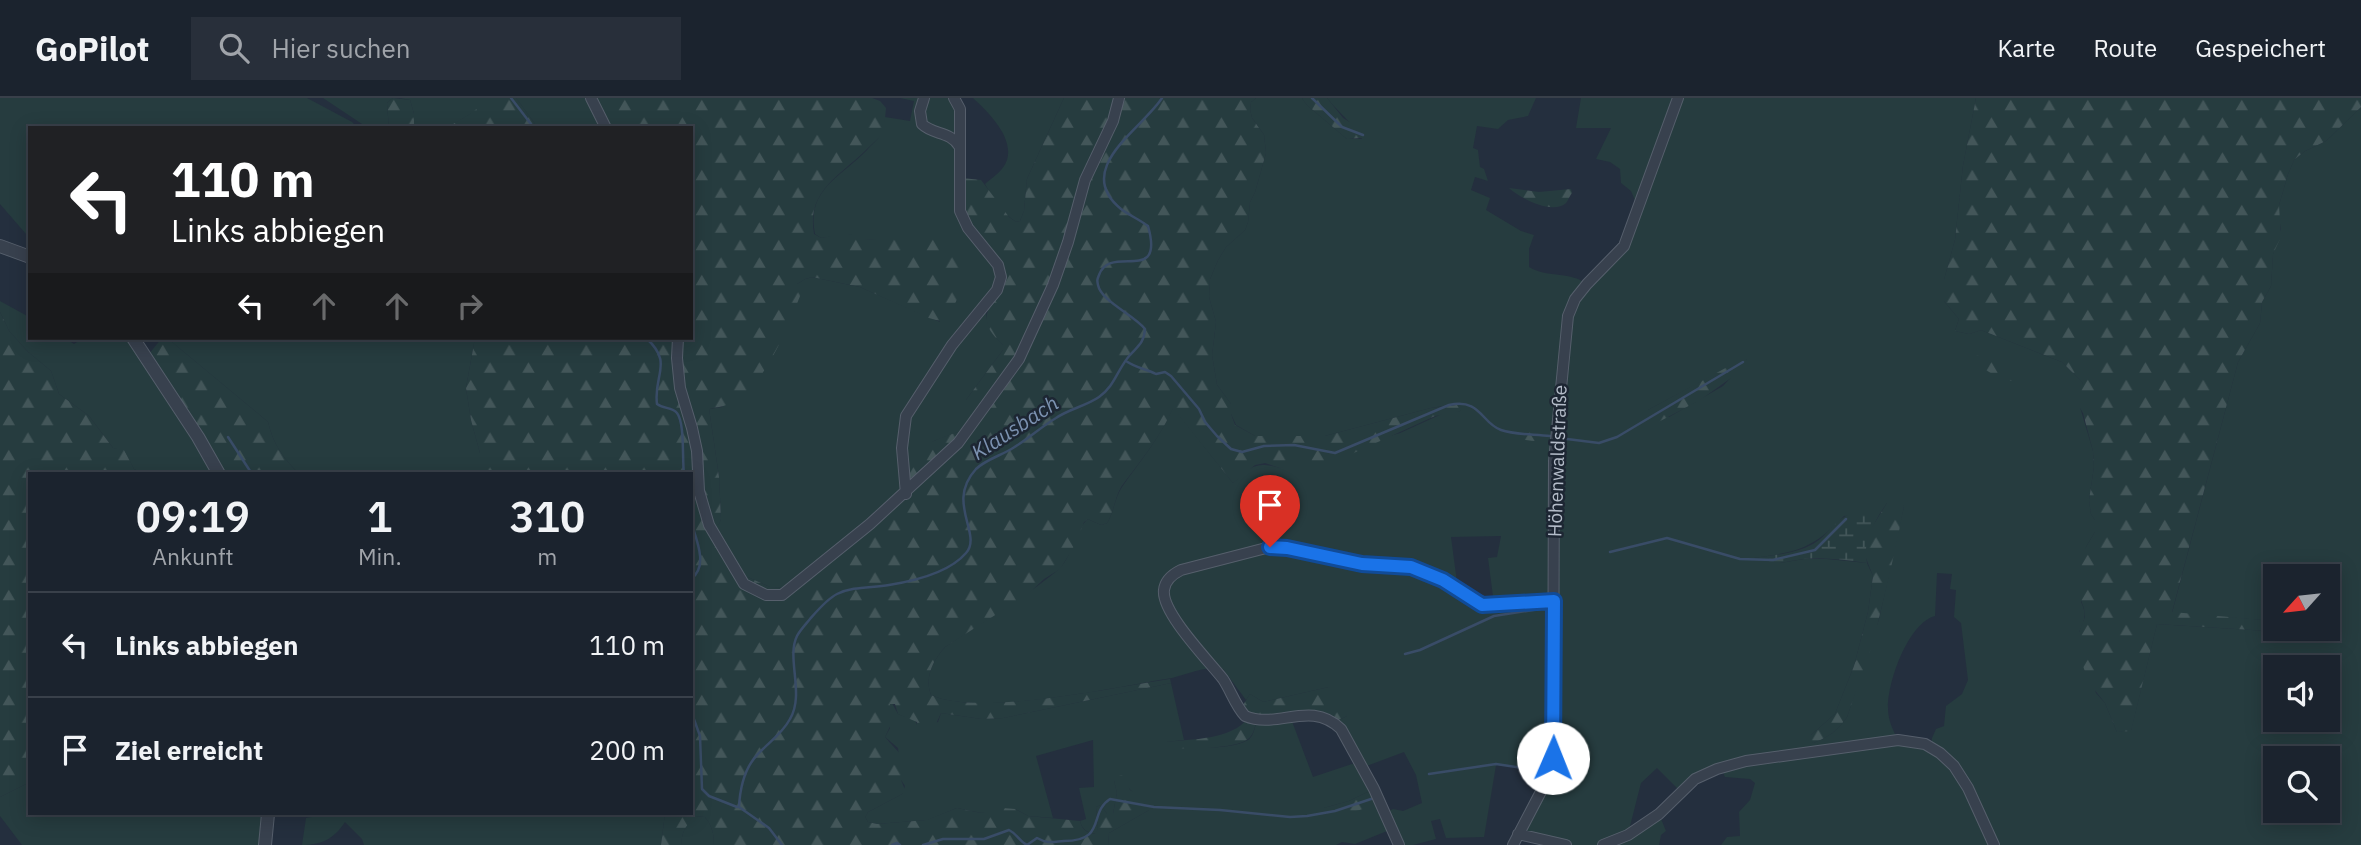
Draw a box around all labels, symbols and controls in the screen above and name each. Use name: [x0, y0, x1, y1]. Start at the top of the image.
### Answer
search box: [191, 17, 681, 80]
text: GoPilot: [35, 27, 149, 70]
icon: search: [215, 29, 253, 67]
text: Hier suchen: [271, 31, 411, 65]
text: Karte: [1997, 32, 2056, 64]
text: Route: [2094, 32, 2157, 64]
text: Gespeichert: [2195, 32, 2326, 64]
text: 110 m: [171, 147, 315, 210]
icon: left: [56, 154, 147, 245]
text: Links abbiegen: [171, 209, 385, 251]
icon: left: [232, 287, 270, 325]
icon: ahead: [305, 287, 343, 325]
icon: ahead: [378, 287, 416, 325]
icon: right: [451, 287, 489, 325]
street label: Höhenwaldstraße: [1542, 385, 1572, 537]
water label: Klausbach: [965, 389, 1063, 466]
pin: [1240, 475, 1300, 547]
icon: arrive: [1251, 486, 1289, 524]
text: 09:19: [136, 489, 250, 544]
text: 1: [367, 489, 392, 544]
text: 310: [510, 489, 585, 544]
text: Ankunft: [152, 541, 234, 571]
text: Min.: [358, 541, 402, 571]
text: m: [537, 541, 557, 571]
north arrow: [2263, 564, 2340, 640]
map controls: [2263, 564, 2340, 823]
icon: left: [56, 626, 94, 664]
text: Links abbiegen: [115, 628, 298, 662]
text: 110 m: [589, 628, 665, 662]
button: sound: [2263, 655, 2340, 732]
position arrow: [1516, 721, 1590, 795]
icon: arrive: [56, 731, 94, 769]
text: Ziel erreicht: [115, 733, 263, 767]
text: 200 m: [589, 733, 665, 767]
button: search: [2263, 746, 2340, 823]

